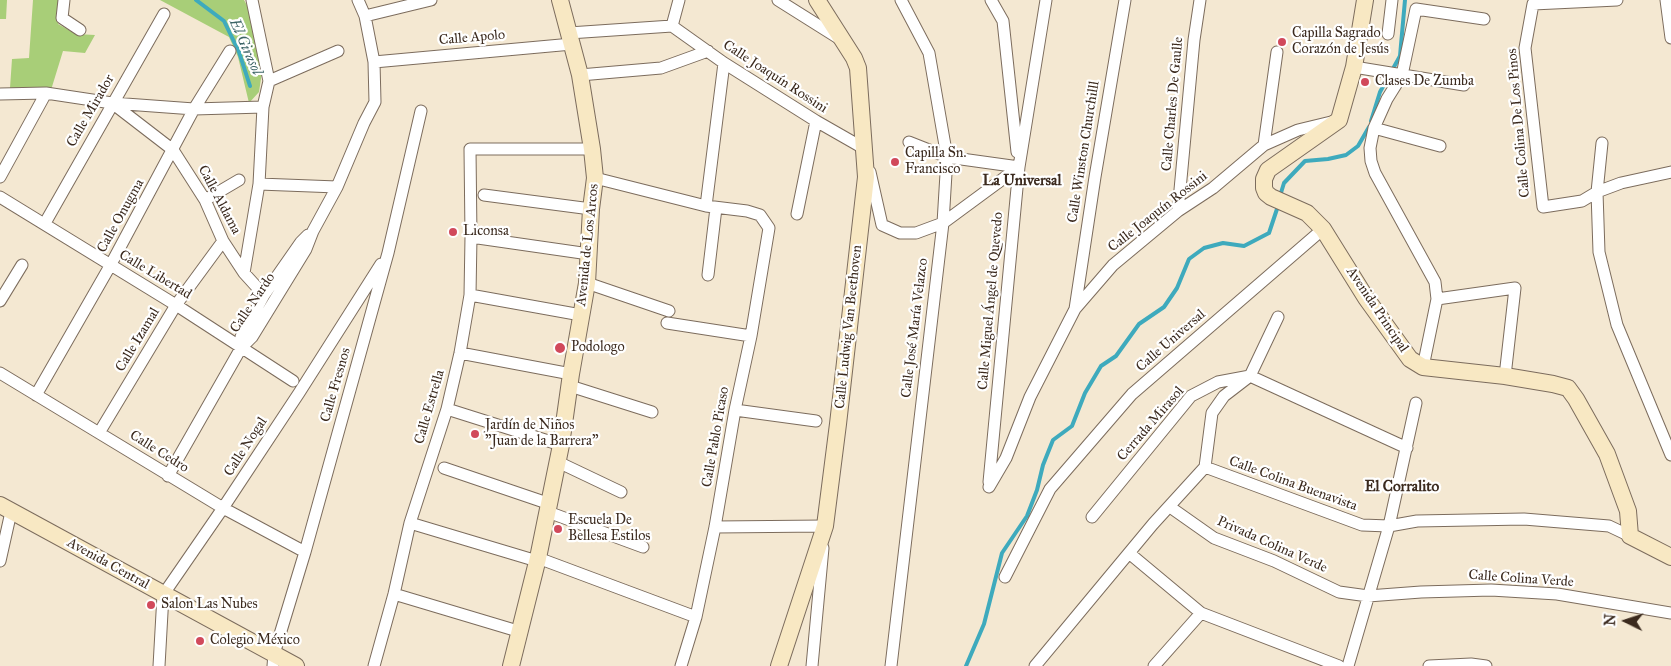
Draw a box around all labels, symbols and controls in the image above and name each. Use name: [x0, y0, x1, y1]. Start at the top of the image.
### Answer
water label: El Girasol: [225, 16, 265, 78]
place label: Capilla Sagrado Corazón de Jesús: [1292, 26, 1389, 58]
street label: Calle Apolo: [438, 27, 506, 49]
street label: Calle Charles De Gaulle: [1159, 36, 1187, 172]
marker: Capilla Sagrado Corazón de Jesús: [1276, 36, 1288, 48]
street label: Calle Joaquín Rossini: [720, 37, 830, 117]
street label: Calle Colina De Los Pinos: [1504, 48, 1534, 198]
street label: Calle Mirador: [64, 72, 118, 150]
place label: Clases De Zumba: [1375, 74, 1474, 90]
marker: Clases De Zumba: [1359, 76, 1371, 88]
street label: Calle Winston Churchilll: [1065, 80, 1103, 224]
place label: Capilla Sn. Francisco: [905, 146, 966, 178]
marker: Capilla Sn. Francisco: [889, 156, 901, 168]
street label: Calle Aldama: [194, 163, 244, 237]
street label: Calle Joaquín Rossini: [1105, 168, 1211, 256]
district label: La Universal: [983, 172, 1061, 190]
street label: Calle Onugma: [94, 176, 148, 256]
street label: Avenida de Los Arcos: [573, 183, 603, 307]
street label: Calle Miguel Ángel de Quevedo: [975, 211, 1007, 391]
place label: Liconsa: [463, 224, 509, 240]
marker: Liconsa: [447, 226, 459, 238]
street label: Calle Ludwig Van Beethoven: [832, 244, 866, 410]
street label: Calle Libertad: [116, 247, 194, 303]
street label: Calle José María Velazco: [898, 257, 932, 399]
street label: Avenida Principal: [1342, 264, 1412, 356]
street label: Calle Nardo: [227, 270, 279, 336]
street label: Calle Izamal: [112, 305, 164, 375]
street label: Calle Universal: [1133, 306, 1209, 376]
place label: Podologo: [571, 340, 625, 356]
marker: Podologo: [553, 341, 567, 355]
street label: Calle Fresnos: [317, 346, 355, 424]
street label: Calle Estrella: [411, 368, 449, 446]
street label: Cerrada Mirasol: [1114, 383, 1188, 465]
street label: Calle Pablo Picaso: [699, 385, 733, 489]
street label: Calle Nogal: [221, 414, 271, 480]
place label: Jardín de Niños "Juan de la Barrera": [485, 418, 599, 451]
street label: Calle Cedro: [126, 427, 192, 477]
marker: Jardín de Niños "Juan de la Barrera": [469, 428, 481, 440]
street label: Calle Colina Buenavista: [1227, 453, 1359, 515]
district label: El Corralito: [1365, 478, 1439, 496]
place label: Escuela De Bellesa Estilos: [568, 513, 650, 546]
street label: Privada Colina Verde: [1214, 513, 1330, 577]
marker: Escuela De Bellesa Estilos: [552, 523, 564, 535]
street label: Avenida Central: [64, 535, 152, 593]
street label: Calle Colina Verde: [1468, 567, 1574, 591]
north arrow: [1601, 596, 1651, 646]
place label: Salon Las Nubes: [161, 597, 258, 613]
marker: Salon Las Nubes: [145, 599, 157, 611]
text: N: [1602, 613, 1619, 626]
place label: Colegio México: [210, 633, 300, 649]
marker: Colegio México: [194, 635, 206, 647]

